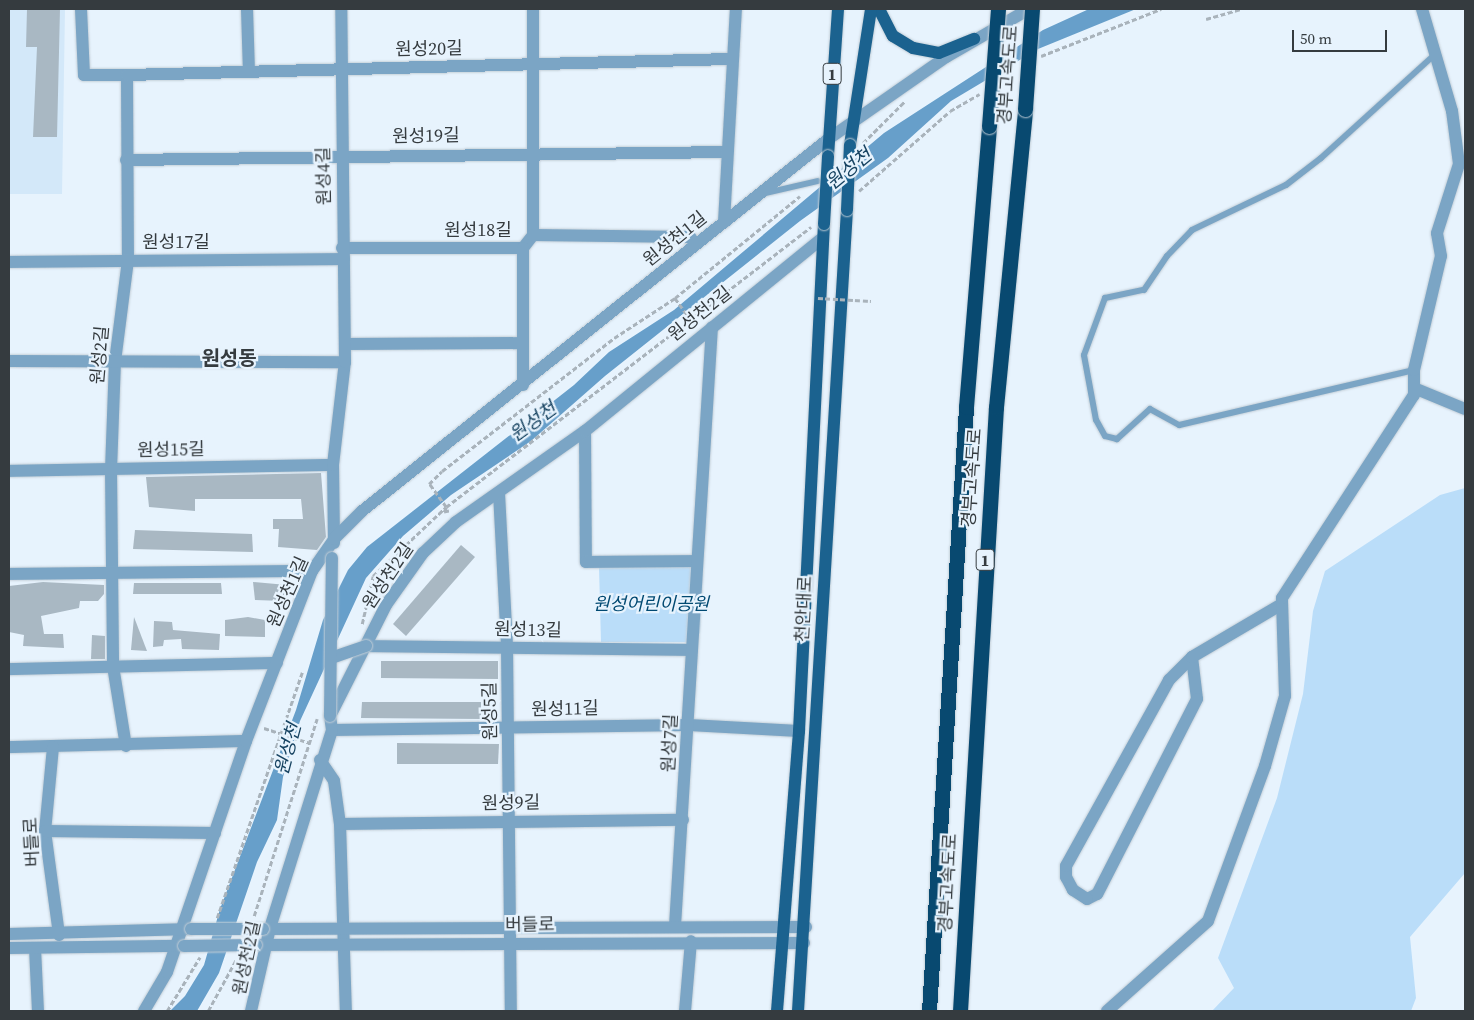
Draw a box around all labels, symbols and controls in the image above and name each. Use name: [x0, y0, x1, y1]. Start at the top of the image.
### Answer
scale bar: [1294, 20, 1389, 52]
street label: 경부고속도로: [994, 25, 1022, 125]
text: 50 m: [1300, 28, 1332, 49]
street label: 원성20길: [395, 38, 463, 60]
road number: 1: [822, 61, 842, 88]
street label: 원성19길: [392, 125, 460, 147]
water label: 원성천: [821, 144, 877, 194]
street label: 원성4길: [313, 146, 335, 206]
street label: 원성천1길: [639, 207, 711, 271]
street label: 원성18길: [444, 219, 512, 241]
street label: 원성17길: [142, 231, 210, 253]
street label: 원성천2길: [664, 282, 736, 346]
street label: 원성2길: [87, 325, 113, 385]
district label: 원성동: [201, 346, 257, 370]
water label: 원성천: [505, 397, 561, 447]
street label: 경부고속도로: [958, 428, 986, 528]
street label: 원성15길: [137, 439, 205, 461]
street label: 원성천2길: [358, 539, 418, 613]
road number: 1: [975, 546, 995, 574]
street label: 원성천1길: [263, 553, 313, 631]
street label: 천안대로: [791, 575, 817, 643]
park label: 원성어린이공원: [593, 593, 709, 615]
street label: 원성13길: [494, 619, 562, 641]
street label: 원성5길: [479, 681, 501, 741]
street label: 원성11길: [531, 698, 599, 720]
street label: 원성7길: [658, 713, 682, 773]
water label: 원성천: [270, 721, 306, 777]
street label: 원성9길: [481, 792, 541, 814]
street label: 버들로: [20, 817, 44, 867]
street label: 경부고속도로: [935, 833, 961, 933]
street label: 버들로: [505, 914, 555, 936]
street label: 원성천2길: [229, 919, 265, 997]

